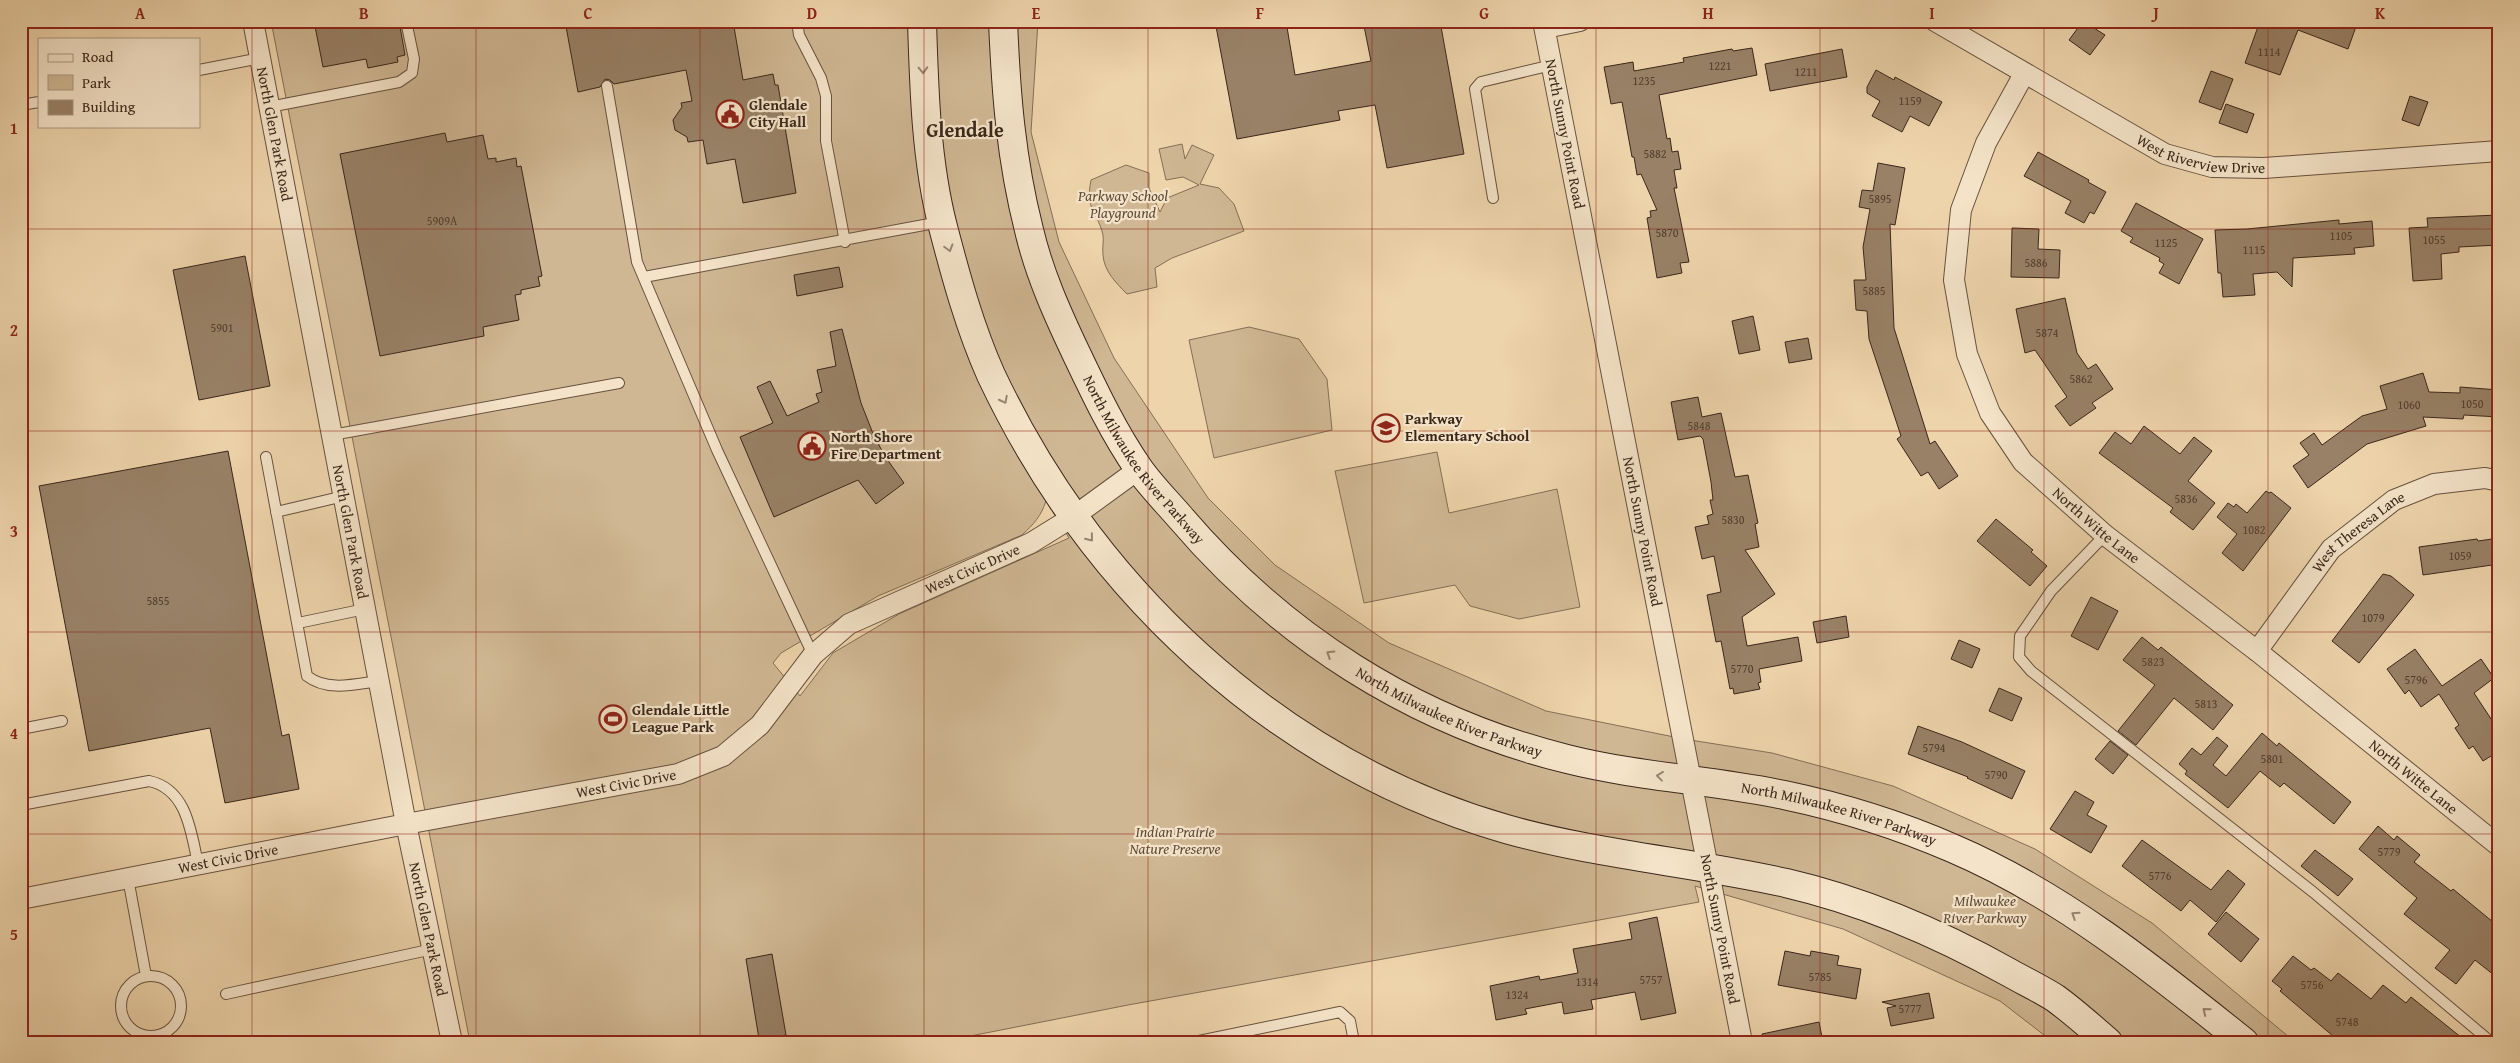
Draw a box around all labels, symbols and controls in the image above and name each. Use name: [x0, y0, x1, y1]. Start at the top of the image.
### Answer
text: A: [135, 1, 146, 25]
text: B: [359, 1, 369, 25]
text: C: [583, 1, 593, 25]
text: D: [807, 1, 817, 25]
text: E: [1032, 1, 1041, 25]
text: F: [1256, 1, 1264, 25]
text: G: [1479, 1, 1489, 25]
text: H: [1702, 1, 1714, 25]
text: I: [1929, 1, 1935, 25]
text: J: [2150, 1, 2159, 25]
text: K: [2375, 1, 2386, 25]
legend: [38, 38, 200, 128]
house number: 1114: [2257, 43, 2281, 60]
text: Road: [82, 46, 113, 67]
street label: North Sunny Point Road: [1541, 57, 1590, 211]
house number: 1221: [1708, 57, 1732, 74]
house number: 1211: [1794, 63, 1818, 80]
street label: North Glen Park Road: [252, 65, 298, 203]
one-way arrow: [918, 66, 928, 74]
text: Park: [82, 72, 111, 93]
house number: 1235: [1632, 72, 1656, 89]
house number: 1159: [1898, 92, 1922, 109]
place label: Glendale City Hall: [749, 94, 807, 132]
text: Building: [82, 96, 136, 117]
public building icon: Glendale City Hall: [715, 99, 745, 129]
district label: Glendale: [926, 115, 1004, 144]
text: 1: [10, 116, 18, 140]
street label: West Riverview Drive: [2133, 129, 2265, 178]
house number: 5882: [1643, 145, 1667, 162]
park label: Parkway School Playground: [1077, 185, 1168, 223]
house number: 5895: [1868, 190, 1892, 207]
house number: 5909A: [427, 212, 458, 229]
house number: 5870: [1655, 224, 1679, 241]
house number: 1105: [2329, 227, 2353, 244]
house number: 1055: [2422, 231, 2446, 248]
house number: 1125: [2154, 234, 2178, 251]
house number: 1115: [2242, 241, 2266, 258]
one-way arrow: [943, 243, 953, 251]
house number: 5886: [2024, 254, 2048, 271]
house number: 5885: [1862, 282, 1886, 299]
text: 2: [10, 318, 18, 342]
house number: 5901: [210, 319, 234, 336]
house number: 5874: [2035, 324, 2059, 341]
house number: 5862: [2069, 370, 2093, 387]
street label: North Milwaukee River Parkway: [1078, 372, 1210, 549]
one-way arrow: [998, 395, 1008, 404]
house number: 1050: [2460, 395, 2484, 412]
house number: 1060: [2397, 396, 2421, 413]
place label: Parkway Elementary School: [1405, 408, 1530, 446]
school or university icon: Parkway Elementary School: [1371, 413, 1401, 443]
house number: 5848: [1687, 417, 1711, 434]
place label: North Shore Fire Department: [831, 426, 942, 464]
public building icon: North Shore Fire Department: [797, 431, 827, 461]
street label: North Sunny Point Road: [1618, 455, 1668, 608]
street label: North Glen Park Road: [328, 463, 374, 601]
street label: North Witte Lane: [2048, 482, 2145, 568]
street label: West Theresa Lane: [2307, 486, 2408, 576]
house number: 5836: [2174, 490, 2198, 507]
house number: 5830: [1721, 511, 1745, 528]
text: 3: [10, 519, 18, 543]
house number: 1082: [2242, 521, 2266, 538]
one-way arrow: [1085, 532, 1094, 541]
street label: West Civic Drive: [922, 538, 1023, 599]
house number: 1059: [2448, 547, 2472, 564]
house number: 5855: [146, 592, 170, 609]
house number: 1079: [2361, 609, 2385, 626]
one-way arrow: [1326, 650, 1335, 660]
house number: 5823: [2141, 653, 2165, 670]
house number: 5770: [1730, 660, 1754, 677]
street label: North Milwaukee River Parkway: [1352, 661, 1545, 762]
house number: 5796: [2404, 671, 2428, 688]
house number: 5813: [2194, 695, 2218, 712]
place label: Glendale Little League Park: [632, 699, 729, 737]
sports icon: Glendale Little League Park: [598, 704, 628, 734]
text: 4: [10, 721, 18, 745]
street label: North Witte Lane: [2365, 734, 2463, 819]
house number: 5794: [1922, 739, 1946, 756]
house number: 5801: [2260, 750, 2284, 767]
street label: West Civic Drive: [574, 764, 678, 803]
house number: 5790: [1984, 766, 2008, 783]
one-way arrow: [1656, 771, 1664, 782]
street label: North Milwaukee River Parkway: [1740, 776, 1940, 851]
park label: Indian Prairie Nature Preserve: [1129, 821, 1221, 859]
street label: West Civic Drive: [176, 838, 280, 878]
house number: 5779: [2377, 843, 2401, 860]
street label: North Sunny Point Road: [1696, 852, 1745, 1006]
street label: North Glen Park Road: [404, 860, 453, 998]
house number: 5776: [2148, 867, 2172, 884]
park label: Milwaukee River Parkway: [1942, 890, 2027, 928]
one-way arrow: [2071, 912, 2080, 922]
text: 5: [10, 922, 18, 946]
house number: 5785: [1808, 968, 1832, 985]
house number: 5757: [1639, 971, 1663, 988]
house number: 1314: [1575, 973, 1599, 990]
house number: 5756: [2300, 976, 2324, 993]
house number: 1324: [1505, 986, 1529, 1003]
house number: 5777: [1898, 1000, 1922, 1017]
one-way arrow: [2203, 1009, 2212, 1017]
house number: 5748: [2335, 1013, 2359, 1030]

